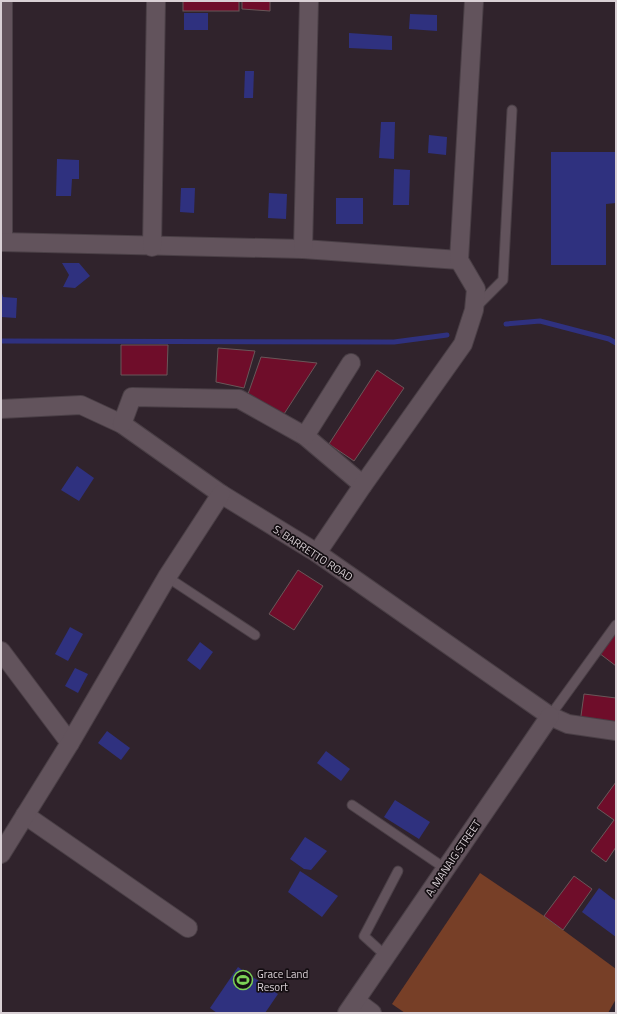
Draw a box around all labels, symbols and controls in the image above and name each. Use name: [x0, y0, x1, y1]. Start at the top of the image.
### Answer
street label: S. BARRETTO ROAD: [270, 521, 356, 585]
street label: A. MANAIG STREET: [421, 816, 485, 900]
place label: Grace Land Resort: [257, 966, 308, 995]
sports icon: Grace Land Resort: [232, 969, 254, 991]

